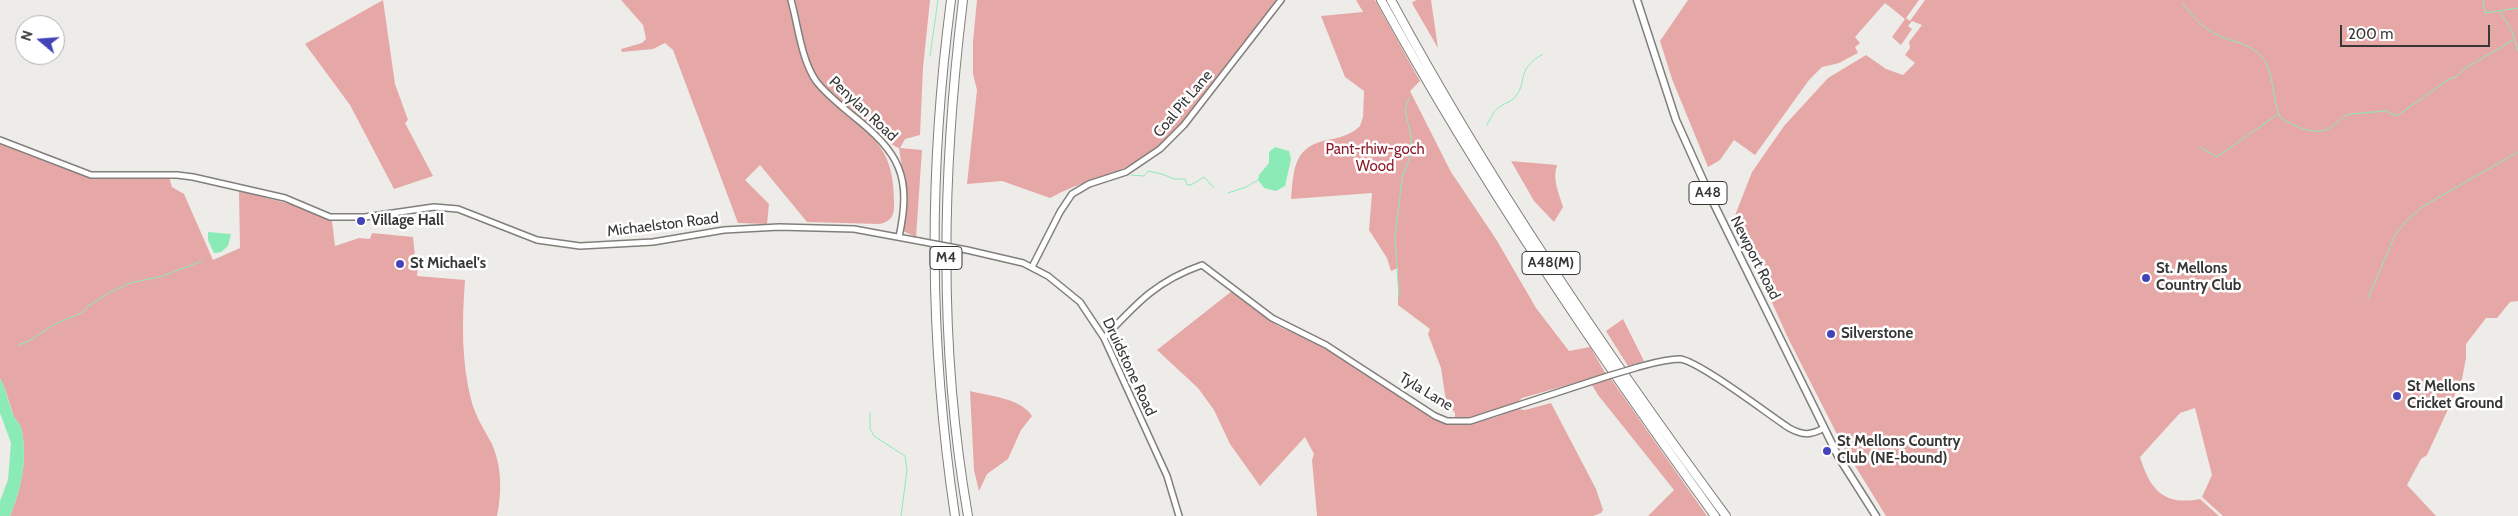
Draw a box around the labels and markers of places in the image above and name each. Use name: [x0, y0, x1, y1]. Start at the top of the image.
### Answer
place label: Village Hall: [371, 212, 444, 230]
marker: Village Hall: [355, 215, 367, 227]
place label: St Michael's: [410, 255, 486, 273]
marker: St Michael's: [394, 258, 406, 270]
place label: St. Mellons Country Club: [2156, 260, 2241, 295]
marker: St. Mellons Country Club: [2140, 272, 2152, 284]
place label: Silverstone: [1841, 325, 1913, 343]
marker: Silverstone: [1825, 328, 1837, 340]
place label: St Mellons Cricket Ground: [2407, 378, 2503, 413]
marker: St Mellons Cricket Ground: [2391, 390, 2403, 402]
place label: St Mellons Country Club (NE-bound): [1837, 433, 1961, 468]
marker: St Mellons Country Club (NE-bound): [1821, 445, 1833, 457]

